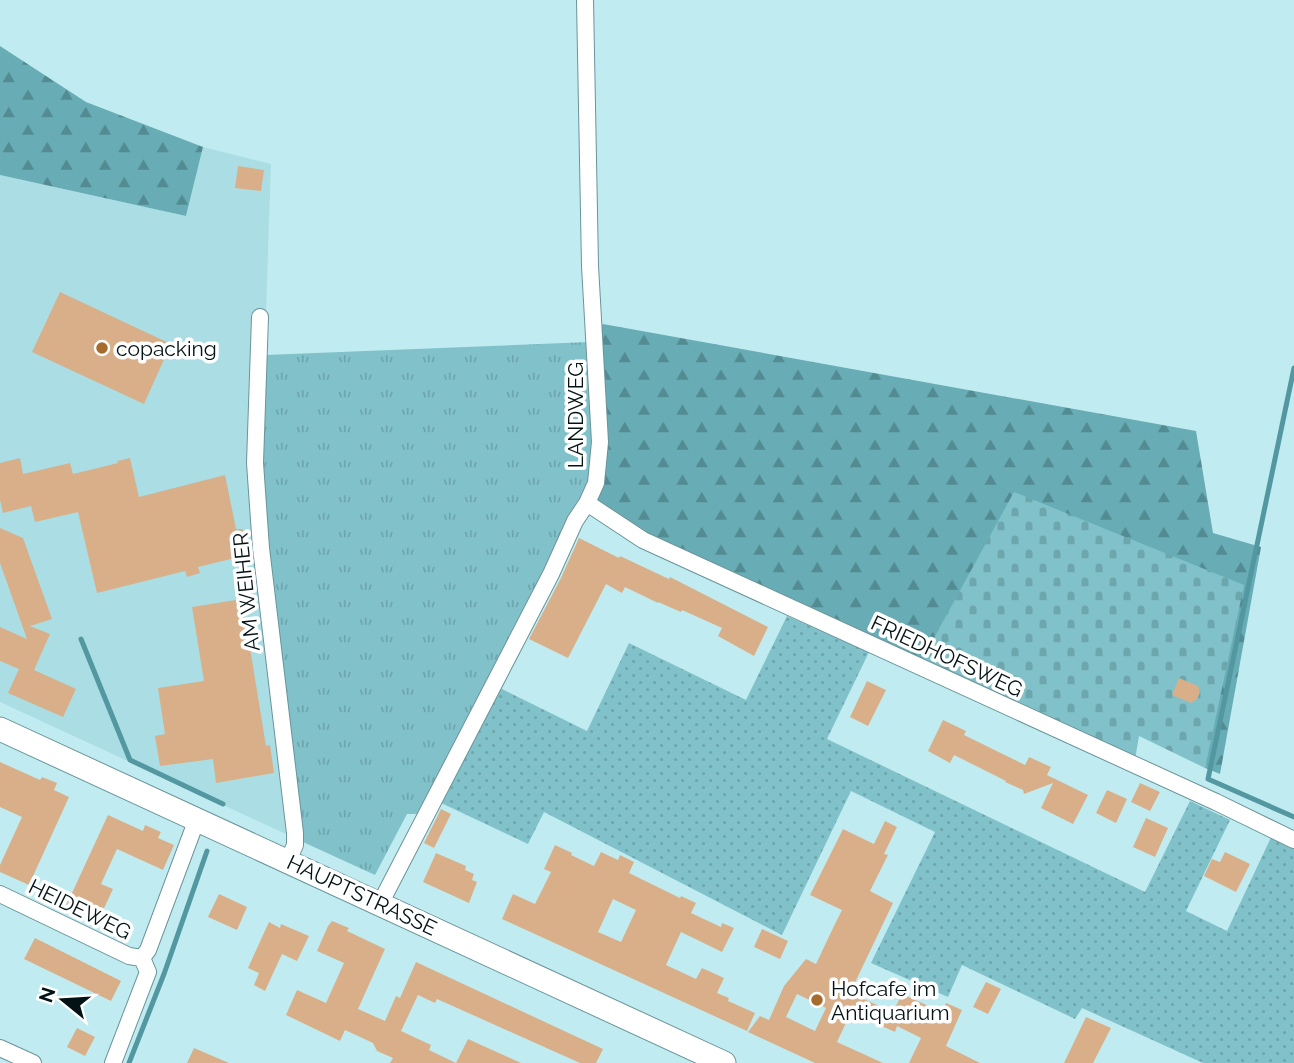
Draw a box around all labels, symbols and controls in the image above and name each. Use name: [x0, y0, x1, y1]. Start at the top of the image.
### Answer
place label: copacking: [116, 336, 217, 361]
marker: copacking: [94, 340, 110, 356]
street label: LANDWEG: [563, 362, 588, 468]
street label: AM WEIHER: [227, 531, 265, 653]
street label: FRIEDHOFSWEG: [867, 610, 1027, 702]
street label: HAUPTSTRASSE: [283, 849, 441, 941]
street label: HEIDEWEG: [25, 873, 135, 945]
north arrow: [28, 965, 98, 1035]
place label: Hofcafe im Antiquarium: [831, 976, 950, 1025]
text: N: [34, 984, 60, 1005]
marker: Hofcafe im Antiquarium: [809, 992, 825, 1008]

